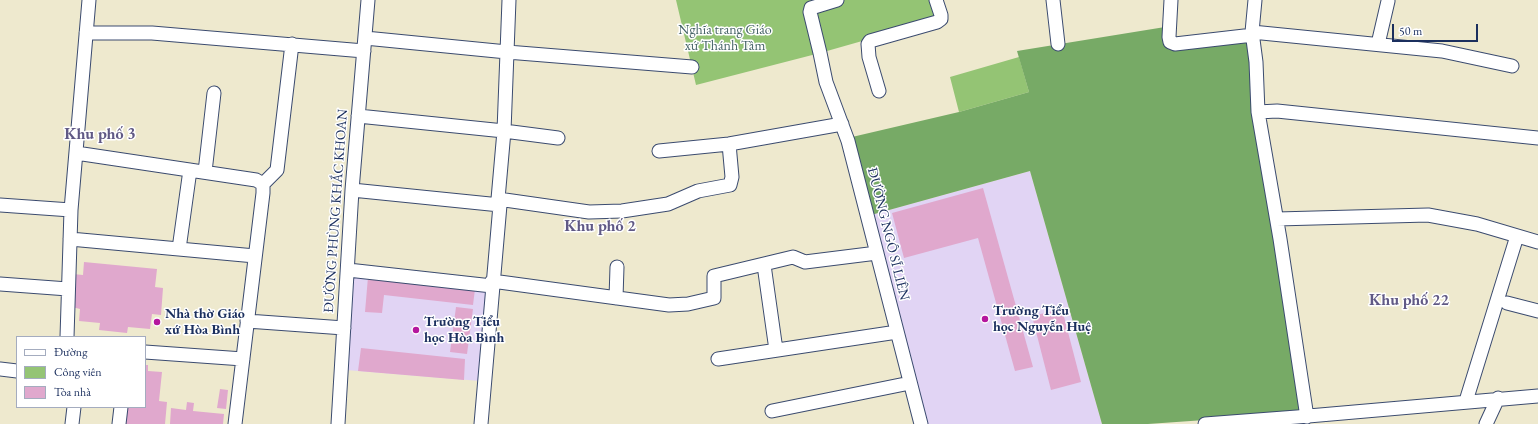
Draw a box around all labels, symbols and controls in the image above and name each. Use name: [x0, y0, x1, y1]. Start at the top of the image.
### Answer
scale bar: [1394, 16, 1480, 42]
park label: Nghĩa trang Giáo xứ Thánh Tâm: [678, 22, 772, 54]
text: 50 m: [1399, 23, 1422, 39]
street label: ĐƯỜNG PHÙNG KHẮC KHOAN: [321, 109, 351, 313]
district label: Khu phố 3: [64, 125, 136, 145]
street label: ĐƯỜNG NGÔ SĨ LIÊN: [863, 166, 913, 302]
district label: Khu phố 2: [564, 217, 636, 237]
district label: Khu phố 22: [1369, 291, 1449, 311]
place label: Trường Tiểu học Nguyễn Huệ: [993, 303, 1091, 336]
place label: Nhà thờ Giáo xứ Hòa Bình: [165, 306, 245, 338]
place label: Trường Tiểu học Hòa Bình: [424, 314, 504, 346]
marker: Trường Tiểu học Nguyễn Huệ: [980, 314, 990, 324]
marker: Nhà thờ Giáo xứ Hòa Bình: [152, 317, 162, 327]
marker: Trường Tiểu học Hòa Bình: [411, 325, 421, 335]
legend: [16, 336, 146, 408]
text: Đường: [54, 344, 87, 360]
text: Công viên: [54, 364, 102, 380]
text: Tòa nhà: [54, 384, 91, 400]

